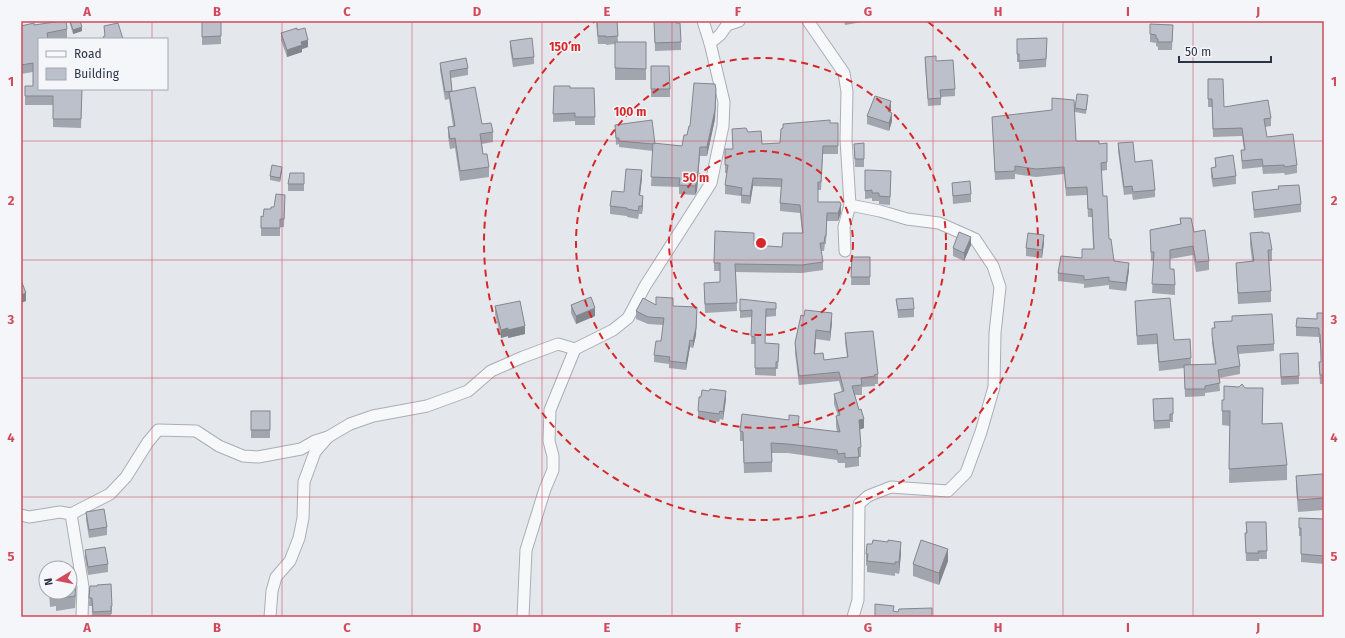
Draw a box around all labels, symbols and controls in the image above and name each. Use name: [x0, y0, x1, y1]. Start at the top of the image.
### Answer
text: A: [82, 4, 91, 19]
text: B: [213, 4, 221, 19]
text: C: [343, 4, 351, 19]
text: D: [473, 4, 482, 19]
text: E: [604, 4, 611, 19]
text: F: [735, 4, 742, 19]
text: G: [864, 4, 872, 19]
text: H: [994, 4, 1002, 19]
text: I: [1126, 4, 1130, 19]
text: J: [1255, 4, 1260, 19]
legend: [38, 38, 168, 90]
scale bar: [1179, 38, 1271, 64]
text: 150 m: [549, 40, 581, 54]
text: 50 m: [1185, 45, 1211, 59]
text: Road: [74, 47, 102, 61]
text: Building: [74, 67, 120, 81]
text: 1: [8, 74, 14, 89]
text: 1: [1331, 74, 1337, 89]
text: 100 m: [614, 105, 646, 119]
text: 50 m: [683, 171, 709, 185]
text: 2: [8, 193, 15, 208]
text: 2: [1331, 193, 1338, 208]
centre of rings: [754, 236, 768, 250]
text: 3: [7, 312, 15, 327]
text: 3: [1330, 312, 1338, 327]
text: 4: [7, 430, 15, 445]
text: 4: [1330, 430, 1338, 445]
text: 5: [8, 549, 15, 564]
text: 5: [1331, 549, 1338, 564]
north arrow: [38, 560, 78, 600]
text: N: [42, 577, 56, 586]
text: A: [82, 620, 91, 635]
text: B: [213, 620, 221, 635]
text: C: [343, 620, 351, 635]
text: D: [473, 620, 482, 635]
text: E: [604, 620, 611, 635]
text: F: [735, 620, 742, 635]
text: G: [864, 620, 872, 635]
text: H: [994, 620, 1002, 635]
text: I: [1126, 620, 1130, 635]
text: J: [1255, 620, 1260, 635]

